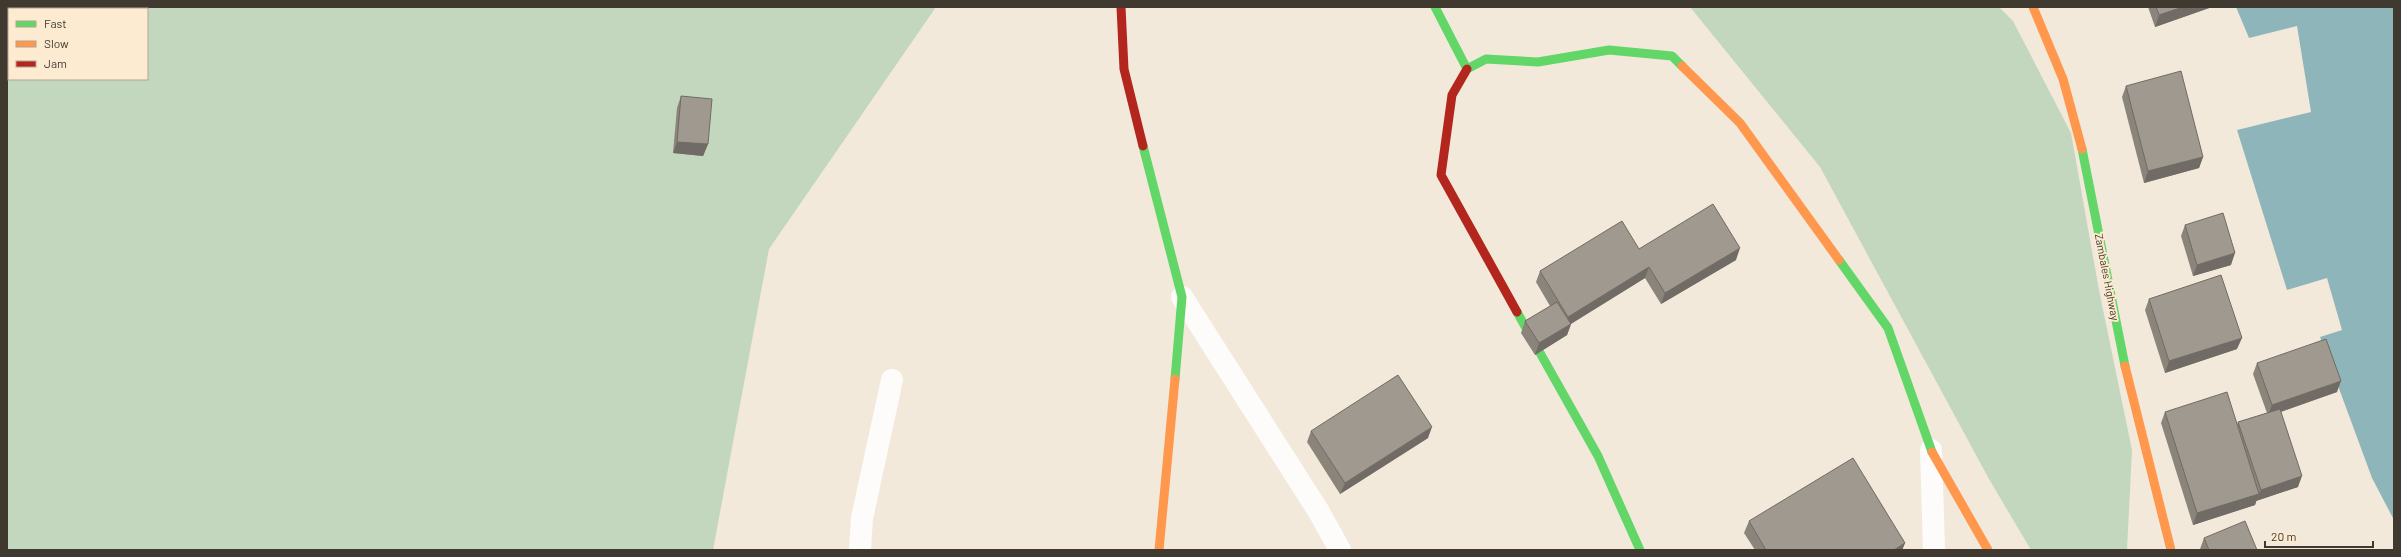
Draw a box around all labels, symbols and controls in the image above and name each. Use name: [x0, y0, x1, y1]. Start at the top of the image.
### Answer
legend: [8, 8, 148, 80]
text: Fast: [44, 16, 67, 30]
text: Slow: [44, 36, 69, 50]
text: Jam: [44, 56, 67, 70]
street label: Zambales Highway: [2093, 232, 2122, 321]
scale bar: [2265, 523, 2373, 549]
text: 20 m: [2271, 529, 2297, 543]

